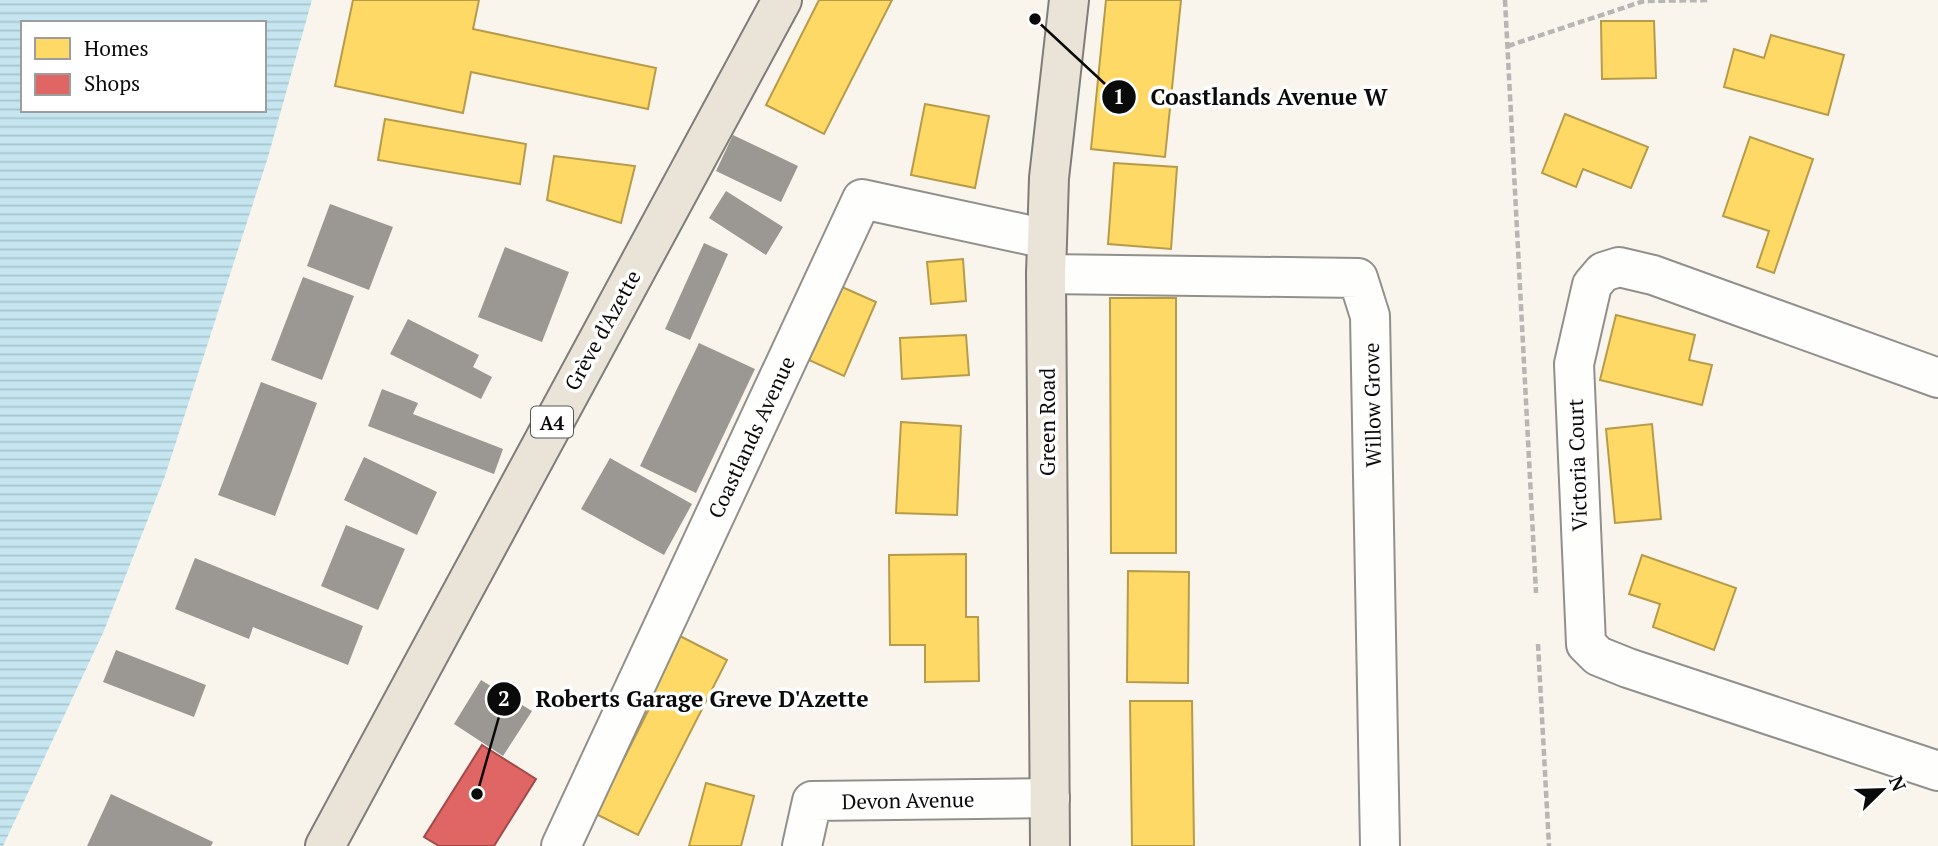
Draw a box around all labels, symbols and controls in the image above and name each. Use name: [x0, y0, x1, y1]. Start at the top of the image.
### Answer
legend: [21, 21, 266, 112]
text: Homes: [84, 34, 149, 62]
text: Shops: [84, 69, 140, 97]
callout: Coastlands Avenue W: [1102, 75, 1402, 119]
text: Coastlands Avenue W: [1151, 81, 1388, 112]
text: 1: [1113, 82, 1125, 110]
street label: Grève d'Azette: [557, 265, 647, 395]
street label: Willow Grove: [1357, 342, 1387, 468]
street label: Coastlands Avenue: [701, 351, 801, 523]
street label: Green Road: [1033, 368, 1061, 476]
street label: Victoria Court: [1561, 398, 1593, 532]
road number: A4: [531, 406, 573, 438]
callout: Roberts Garage Greve D'Azette: [487, 677, 883, 721]
text: Roberts Garage Greve D'Azette: [535, 683, 869, 714]
text: 2: [498, 684, 510, 712]
north arrow: [1847, 755, 1917, 825]
text: N: [1884, 772, 1913, 795]
street label: Devon Avenue: [841, 785, 975, 815]

